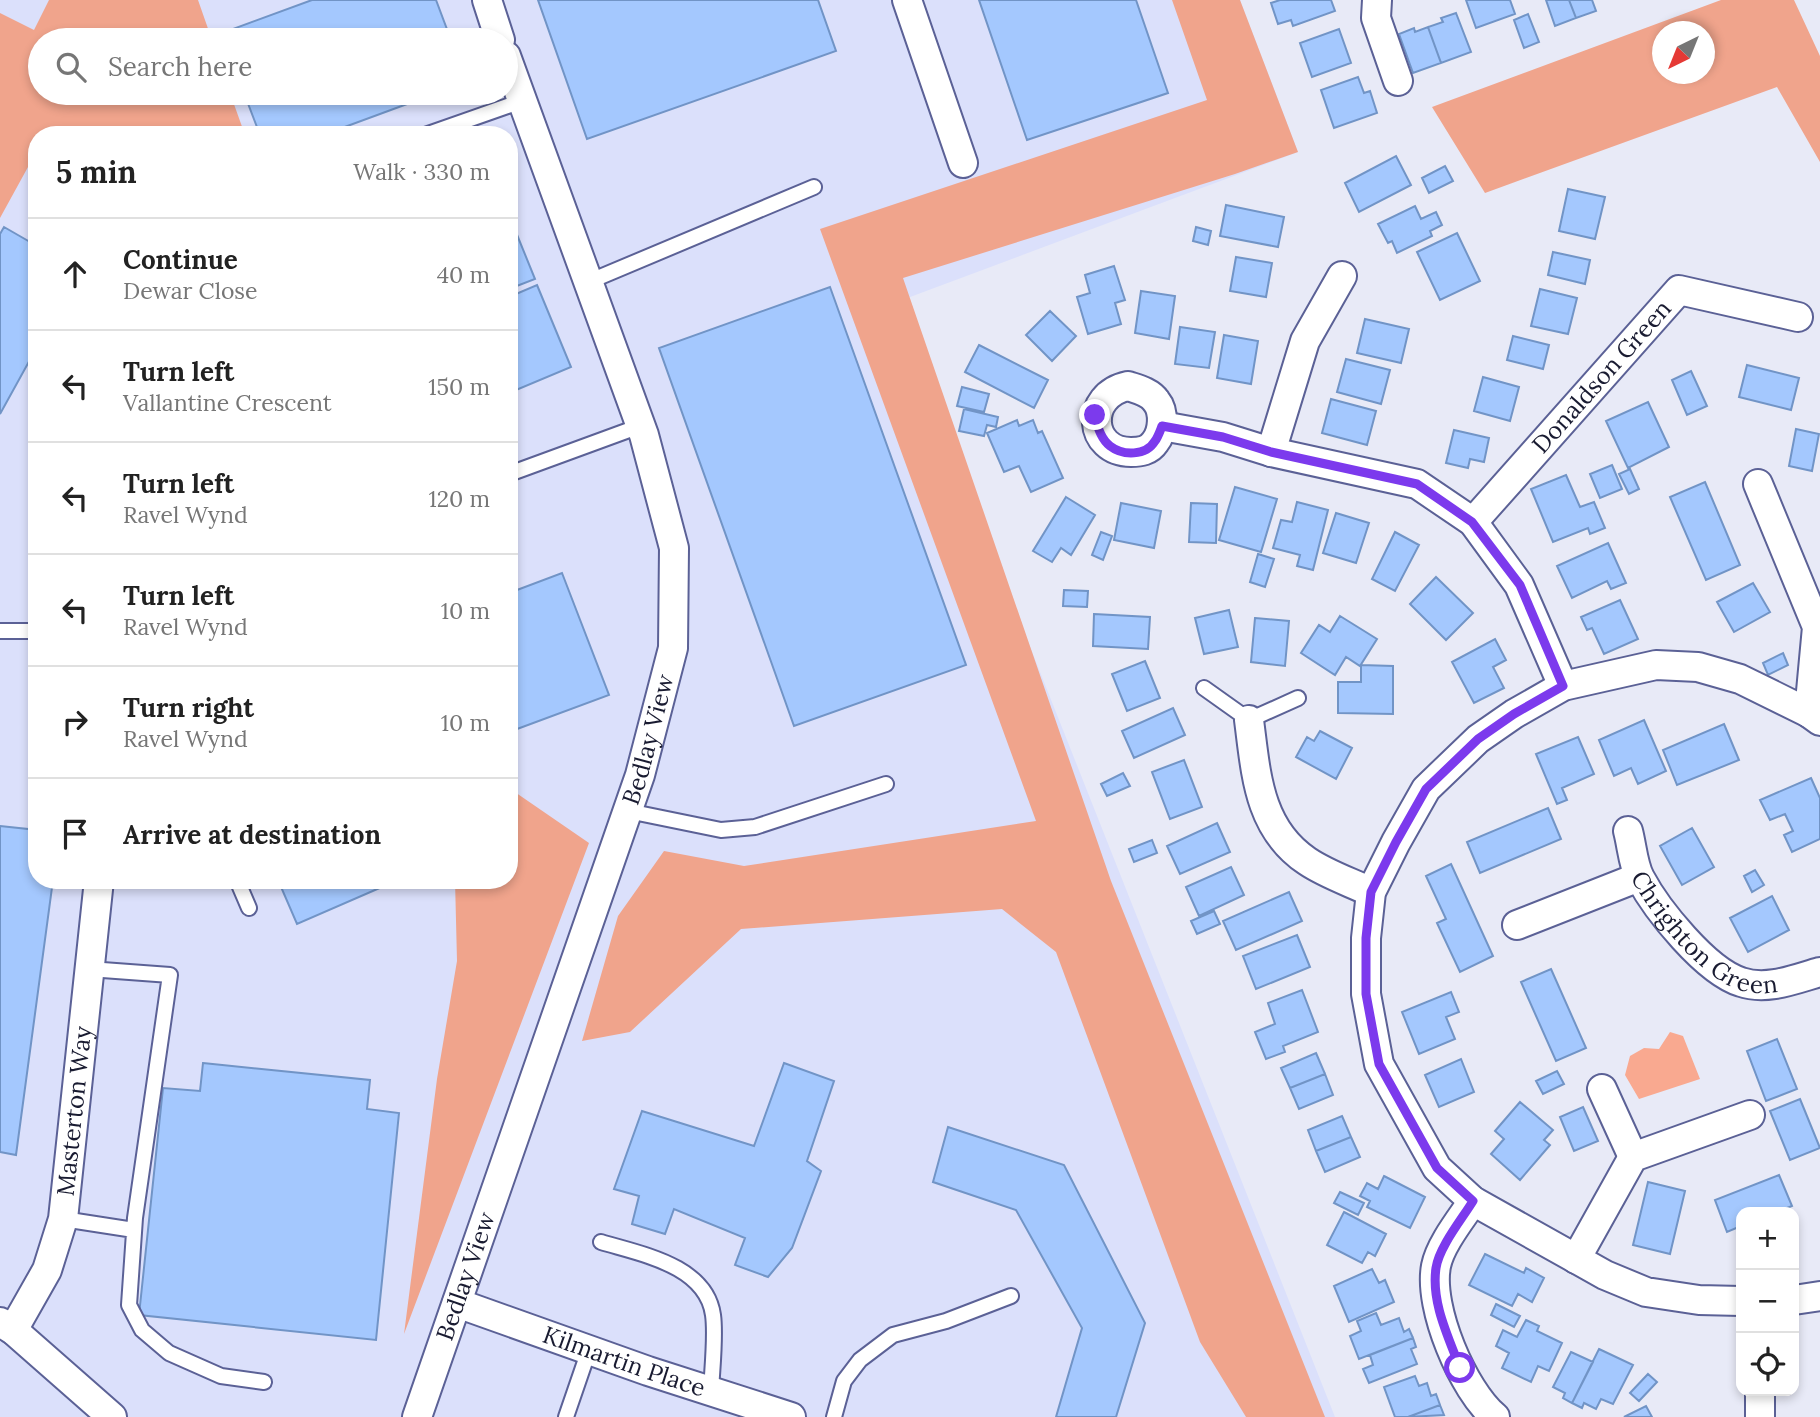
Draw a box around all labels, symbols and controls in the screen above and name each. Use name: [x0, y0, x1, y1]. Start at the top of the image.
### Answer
north arrow: [1652, 21, 1715, 84]
search box: [28, 28, 518, 105]
icon: search: [52, 48, 90, 86]
text: Search here: [108, 50, 252, 83]
text: 5 min: [56, 153, 137, 191]
text: Walk · 330 m: [353, 157, 490, 186]
text: Continue: [123, 243, 238, 276]
icon: ahead: [56, 255, 94, 293]
text: 40 m: [437, 260, 490, 289]
text: Dewar Close: [123, 276, 257, 305]
street label: Donaldson Green: [1525, 293, 1678, 460]
text: Turn left: [123, 355, 234, 388]
icon: left: [56, 367, 94, 405]
text: 150 m: [428, 372, 490, 401]
text: Vallantine Crescent: [123, 388, 332, 417]
route end: [1079, 399, 1110, 430]
text: Turn left: [123, 467, 234, 500]
icon: left: [56, 479, 94, 517]
text: 120 m: [428, 484, 490, 513]
text: Ravel Wynd: [123, 500, 248, 529]
text: Turn left: [123, 579, 234, 612]
icon: left: [56, 591, 94, 629]
text: 10 m: [441, 596, 490, 625]
text: Ravel Wynd: [123, 612, 248, 641]
street label: Bedlay View: [615, 670, 681, 809]
text: Turn right: [123, 691, 254, 724]
icon: right: [56, 703, 94, 741]
text: 10 m: [441, 708, 490, 737]
text: Ravel Wynd: [123, 724, 248, 753]
icon: arrive: [56, 815, 94, 853]
text: Arrive at destination: [123, 818, 381, 851]
street label: Chrighton Green: [1624, 865, 1779, 1000]
street label: Masterton Way: [50, 1024, 98, 1197]
street label: Bedlay View: [429, 1207, 502, 1345]
map controls: [1736, 1207, 1799, 1396]
button: +: [1736, 1207, 1799, 1270]
button: −: [1736, 1270, 1799, 1333]
street label: Kilmartin Place: [539, 1319, 709, 1403]
button: locate: [1736, 1333, 1799, 1396]
route start: [1444, 1352, 1475, 1383]

